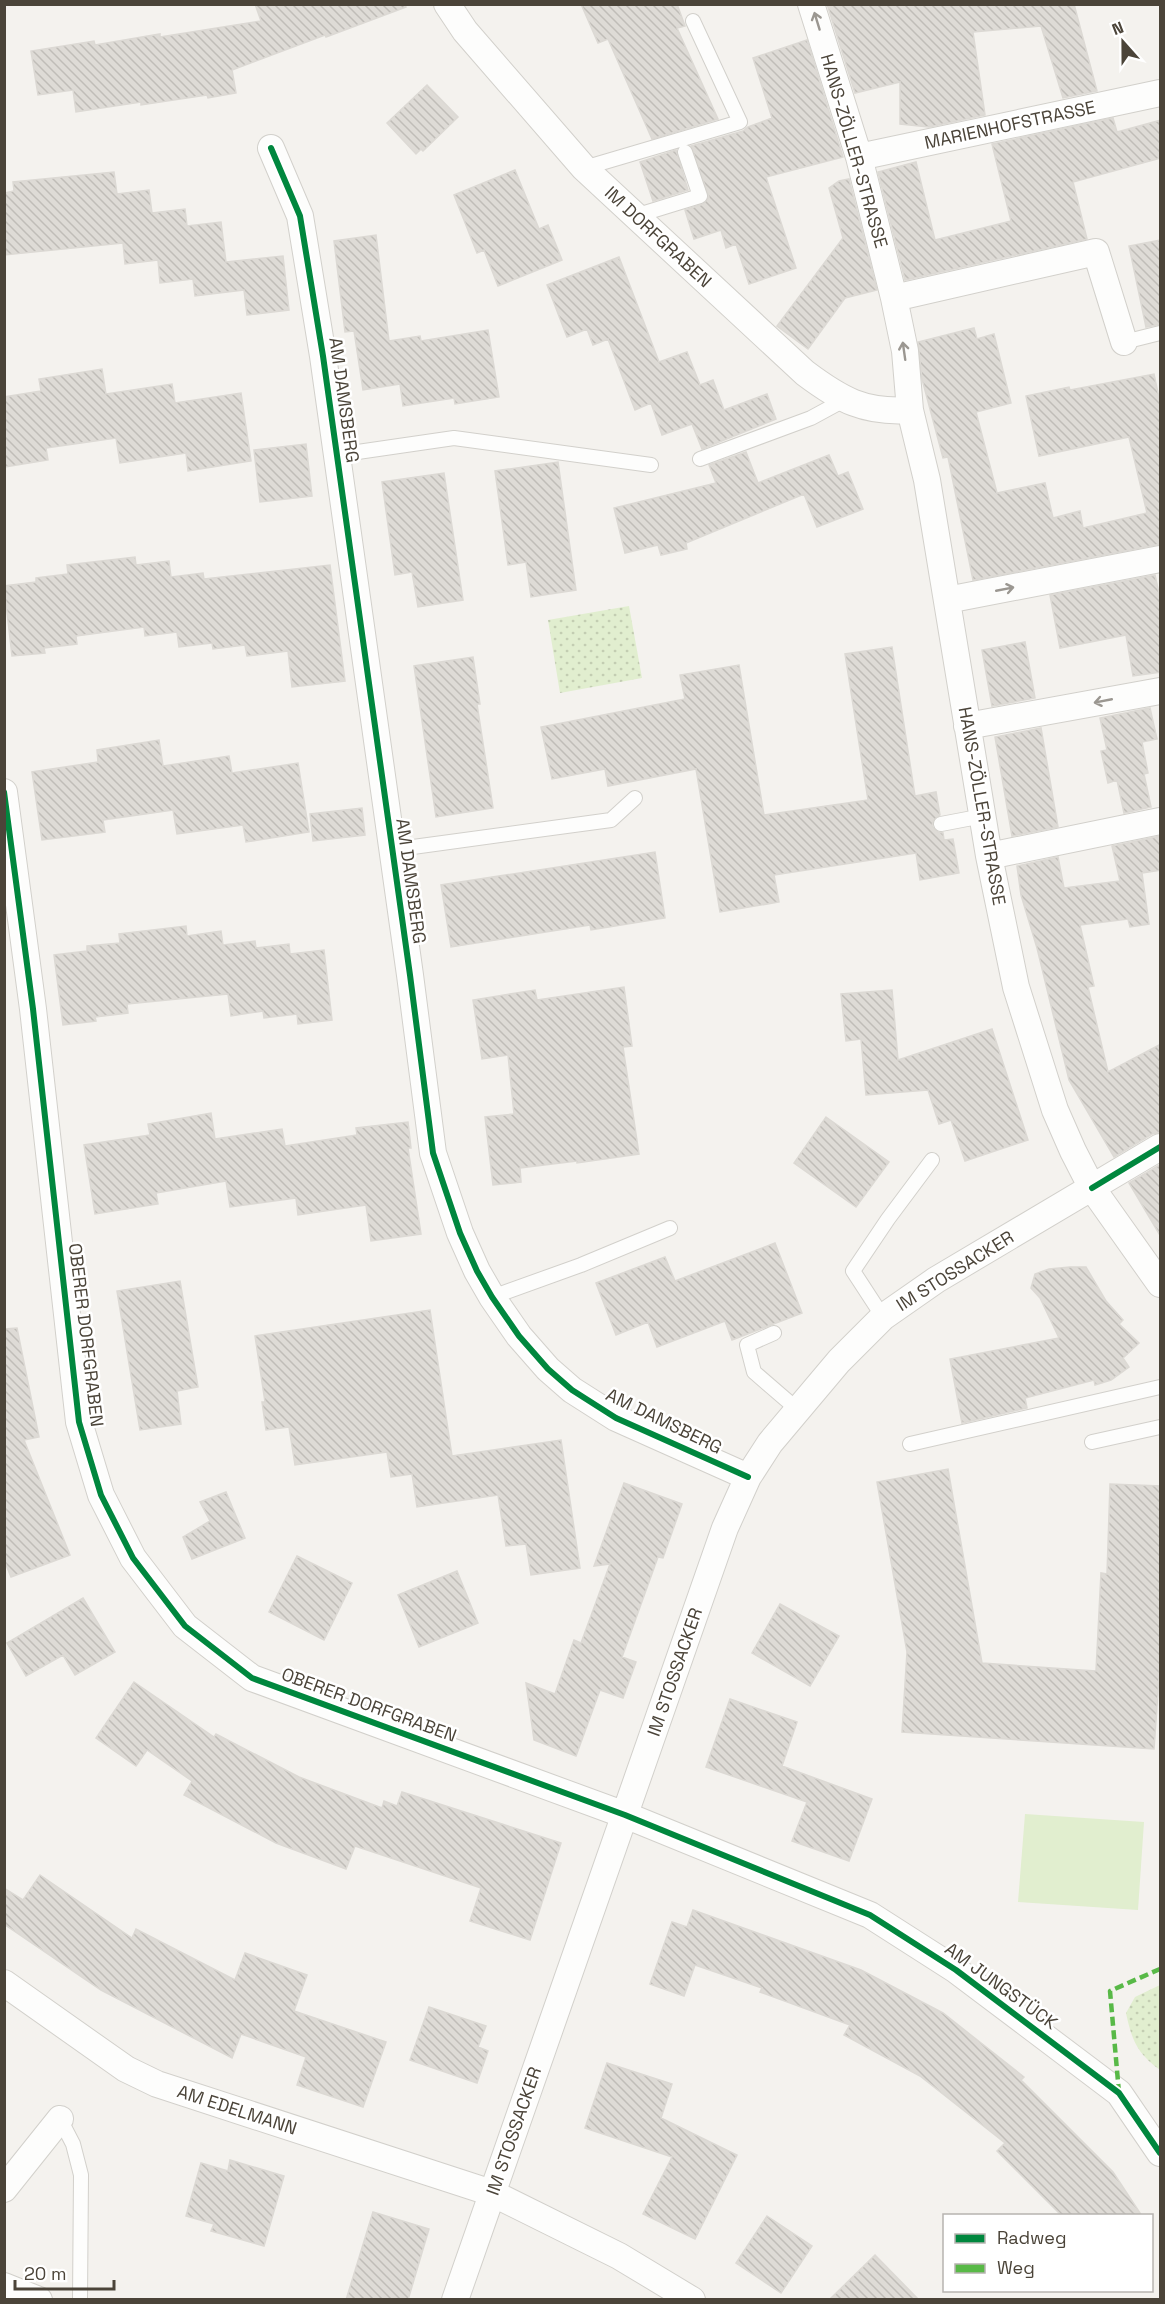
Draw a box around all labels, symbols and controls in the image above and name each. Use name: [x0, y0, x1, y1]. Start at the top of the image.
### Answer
one-way arrow: [811, 12, 822, 31]
north arrow: [1093, 12, 1153, 72]
text: N: [1109, 17, 1127, 40]
street label: HANS-ZÖLLER-STRASSE: [816, 51, 893, 251]
street label: MARIENHOFSTRASSE: [922, 95, 1098, 154]
street label: IM DORFGRABEN: [600, 181, 717, 292]
street label: AM DAMSBERG: [324, 336, 365, 464]
one-way arrow: [899, 342, 910, 362]
one-way arrow: [995, 583, 1014, 594]
one-way arrow: [1094, 696, 1113, 707]
street label: HANS-ZÖLLER-STRASSE: [954, 705, 1011, 907]
street label: AM DAMSBERG: [391, 817, 432, 945]
street label: IM STOSSACKER: [892, 1225, 1018, 1316]
street label: OBERER DORFGRABEN: [64, 1242, 109, 1428]
street label: AM DAMSBERG: [602, 1382, 726, 1459]
street label: IM STOSSACKER: [642, 1605, 707, 1739]
street label: OBERER DORFGRABEN: [279, 1662, 460, 1747]
street label: AM JUNGSTÜCK: [940, 1937, 1062, 2034]
street label: IM STOSSACKER: [481, 2064, 546, 2198]
street label: AM EDELMANN: [174, 2079, 300, 2140]
legend: [943, 2214, 1153, 2292]
text: Radweg: [997, 2226, 1067, 2249]
scale bar: [15, 2253, 114, 2291]
text: Weg: [997, 2256, 1035, 2279]
text: 20 m: [24, 2262, 67, 2285]

